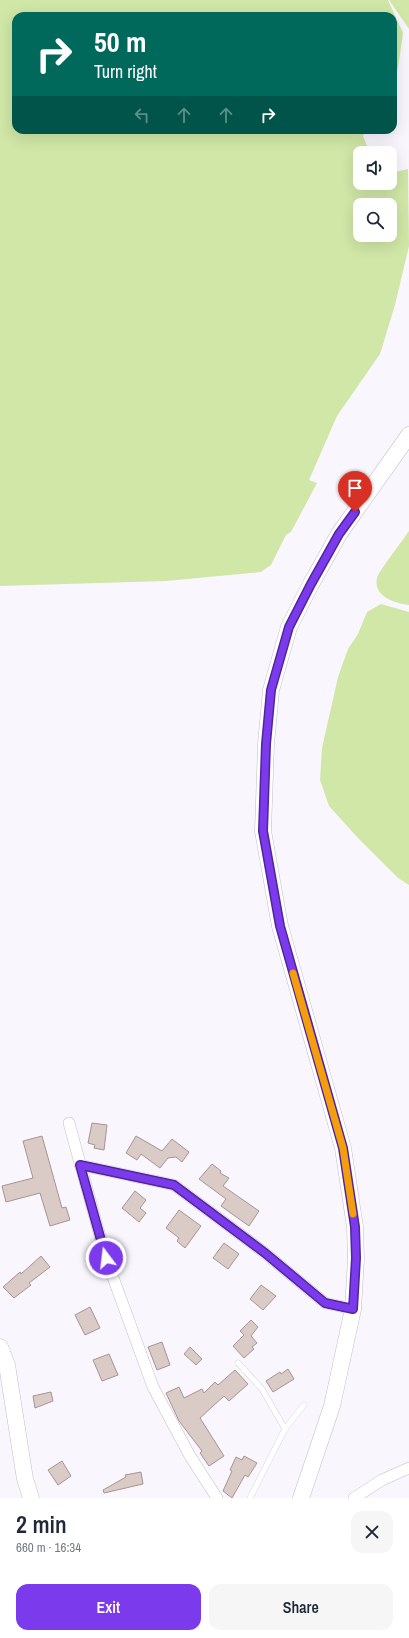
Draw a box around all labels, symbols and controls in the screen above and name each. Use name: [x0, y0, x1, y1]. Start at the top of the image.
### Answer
text: 50 m: [94, 23, 146, 61]
icon: right: [28, 28, 80, 80]
text: Turn right: [94, 59, 157, 84]
icon: left: [131, 104, 153, 126]
icon: ahead: [173, 104, 195, 126]
icon: ahead: [215, 104, 237, 126]
icon: right: [257, 104, 279, 126]
map controls: [353, 146, 397, 242]
button: sound: [353, 146, 397, 190]
button: search: [353, 198, 397, 242]
pin: [338, 471, 372, 512]
icon: arrive: [344, 477, 366, 499]
position arrow: [85, 1237, 127, 1279]
text: 2 min: [16, 1508, 67, 1540]
button: close: [351, 1511, 393, 1553]
text: 660 m · 16:34: [16, 1539, 81, 1556]
button: Exit: [16, 1584, 201, 1630]
button: Share: [209, 1584, 393, 1630]

